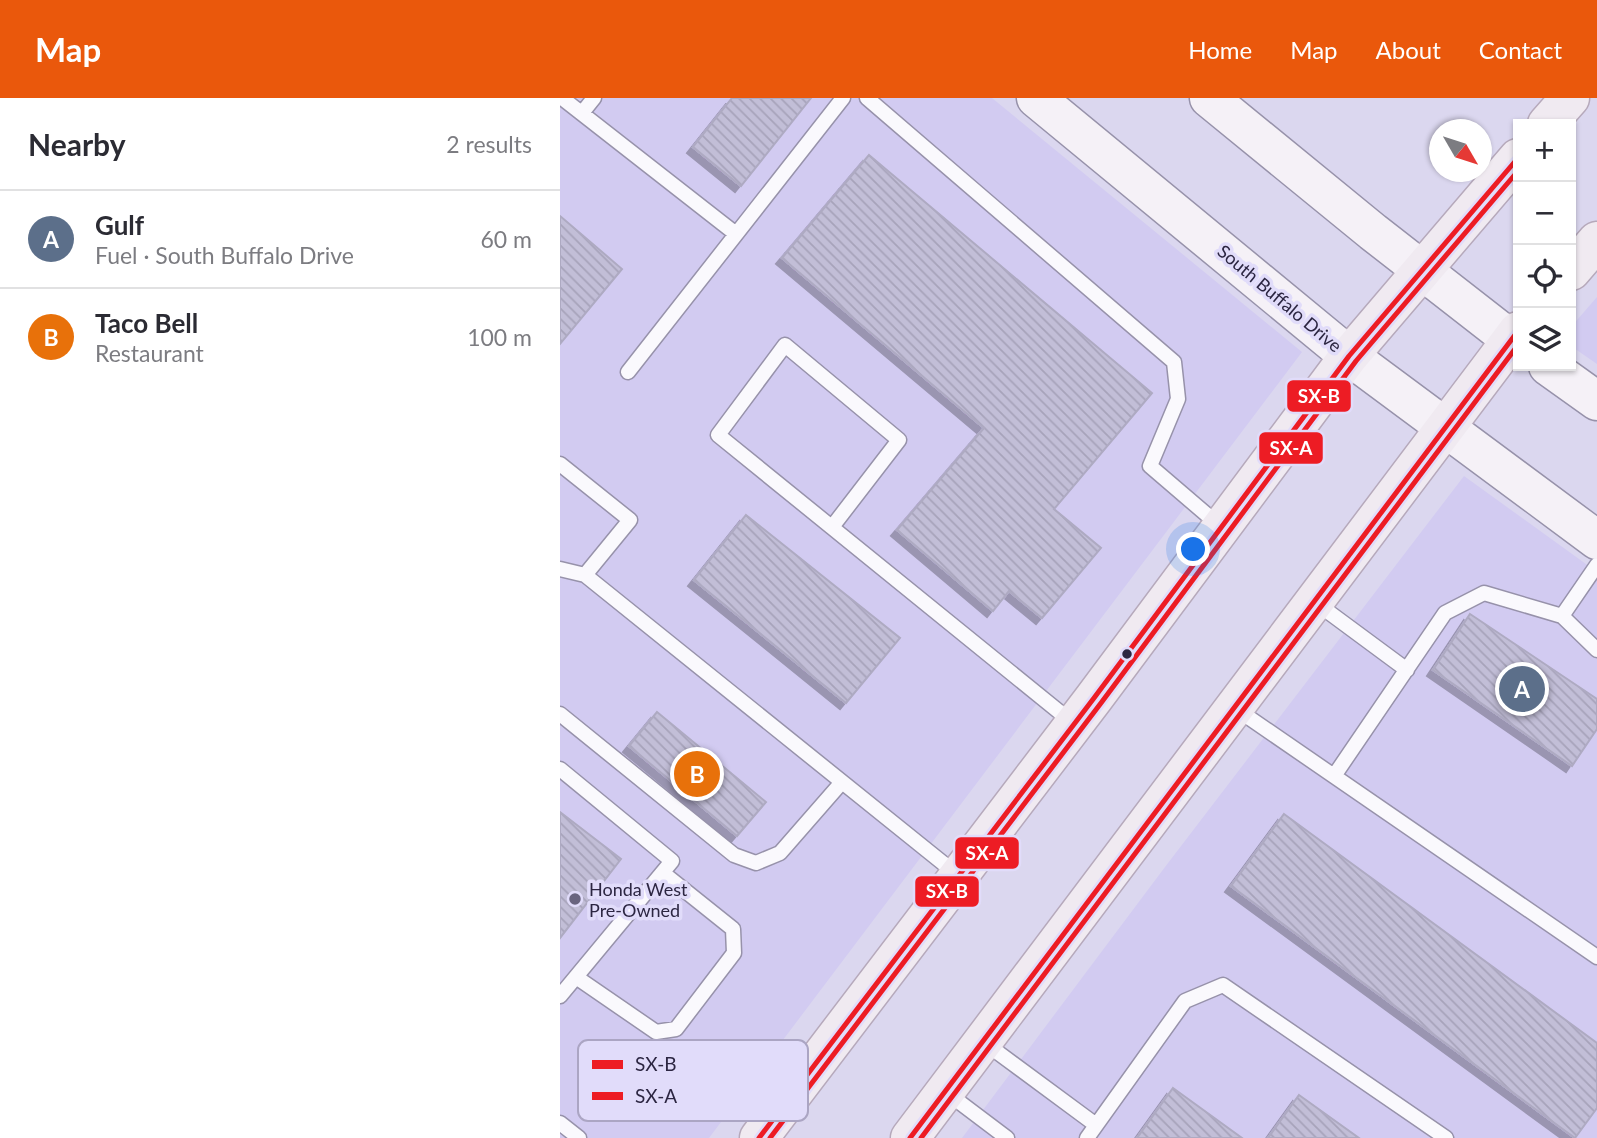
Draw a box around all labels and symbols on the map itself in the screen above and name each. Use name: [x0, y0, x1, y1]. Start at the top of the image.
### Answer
north arrow: [1429, 119, 1492, 182]
street label: South Buffalo Drive: [1213, 240, 1347, 356]
line badge: SX-B: [1286, 379, 1352, 413]
text: SX-B: [1298, 384, 1340, 407]
line badge: SX-A: [1258, 431, 1324, 465]
text: SX-A: [1270, 436, 1313, 459]
your location: [1176, 532, 1210, 566]
unlabelled marker: [1120, 647, 1134, 661]
pin: A: [1499, 663, 1545, 715]
pin: B: [674, 748, 720, 800]
line badge: SX-A: [954, 836, 1020, 870]
text: SX-A: [966, 841, 1009, 864]
line badge: SX-B: [914, 875, 980, 908]
place label: Honda West Pre-Owned: [589, 878, 688, 921]
text: SX-B: [926, 879, 968, 902]
marker: Honda West Pre-Owned: [567, 891, 583, 907]
legend: [578, 1040, 808, 1121]
text: SX-B: [635, 1052, 676, 1075]
text: SX-A: [635, 1084, 677, 1107]

